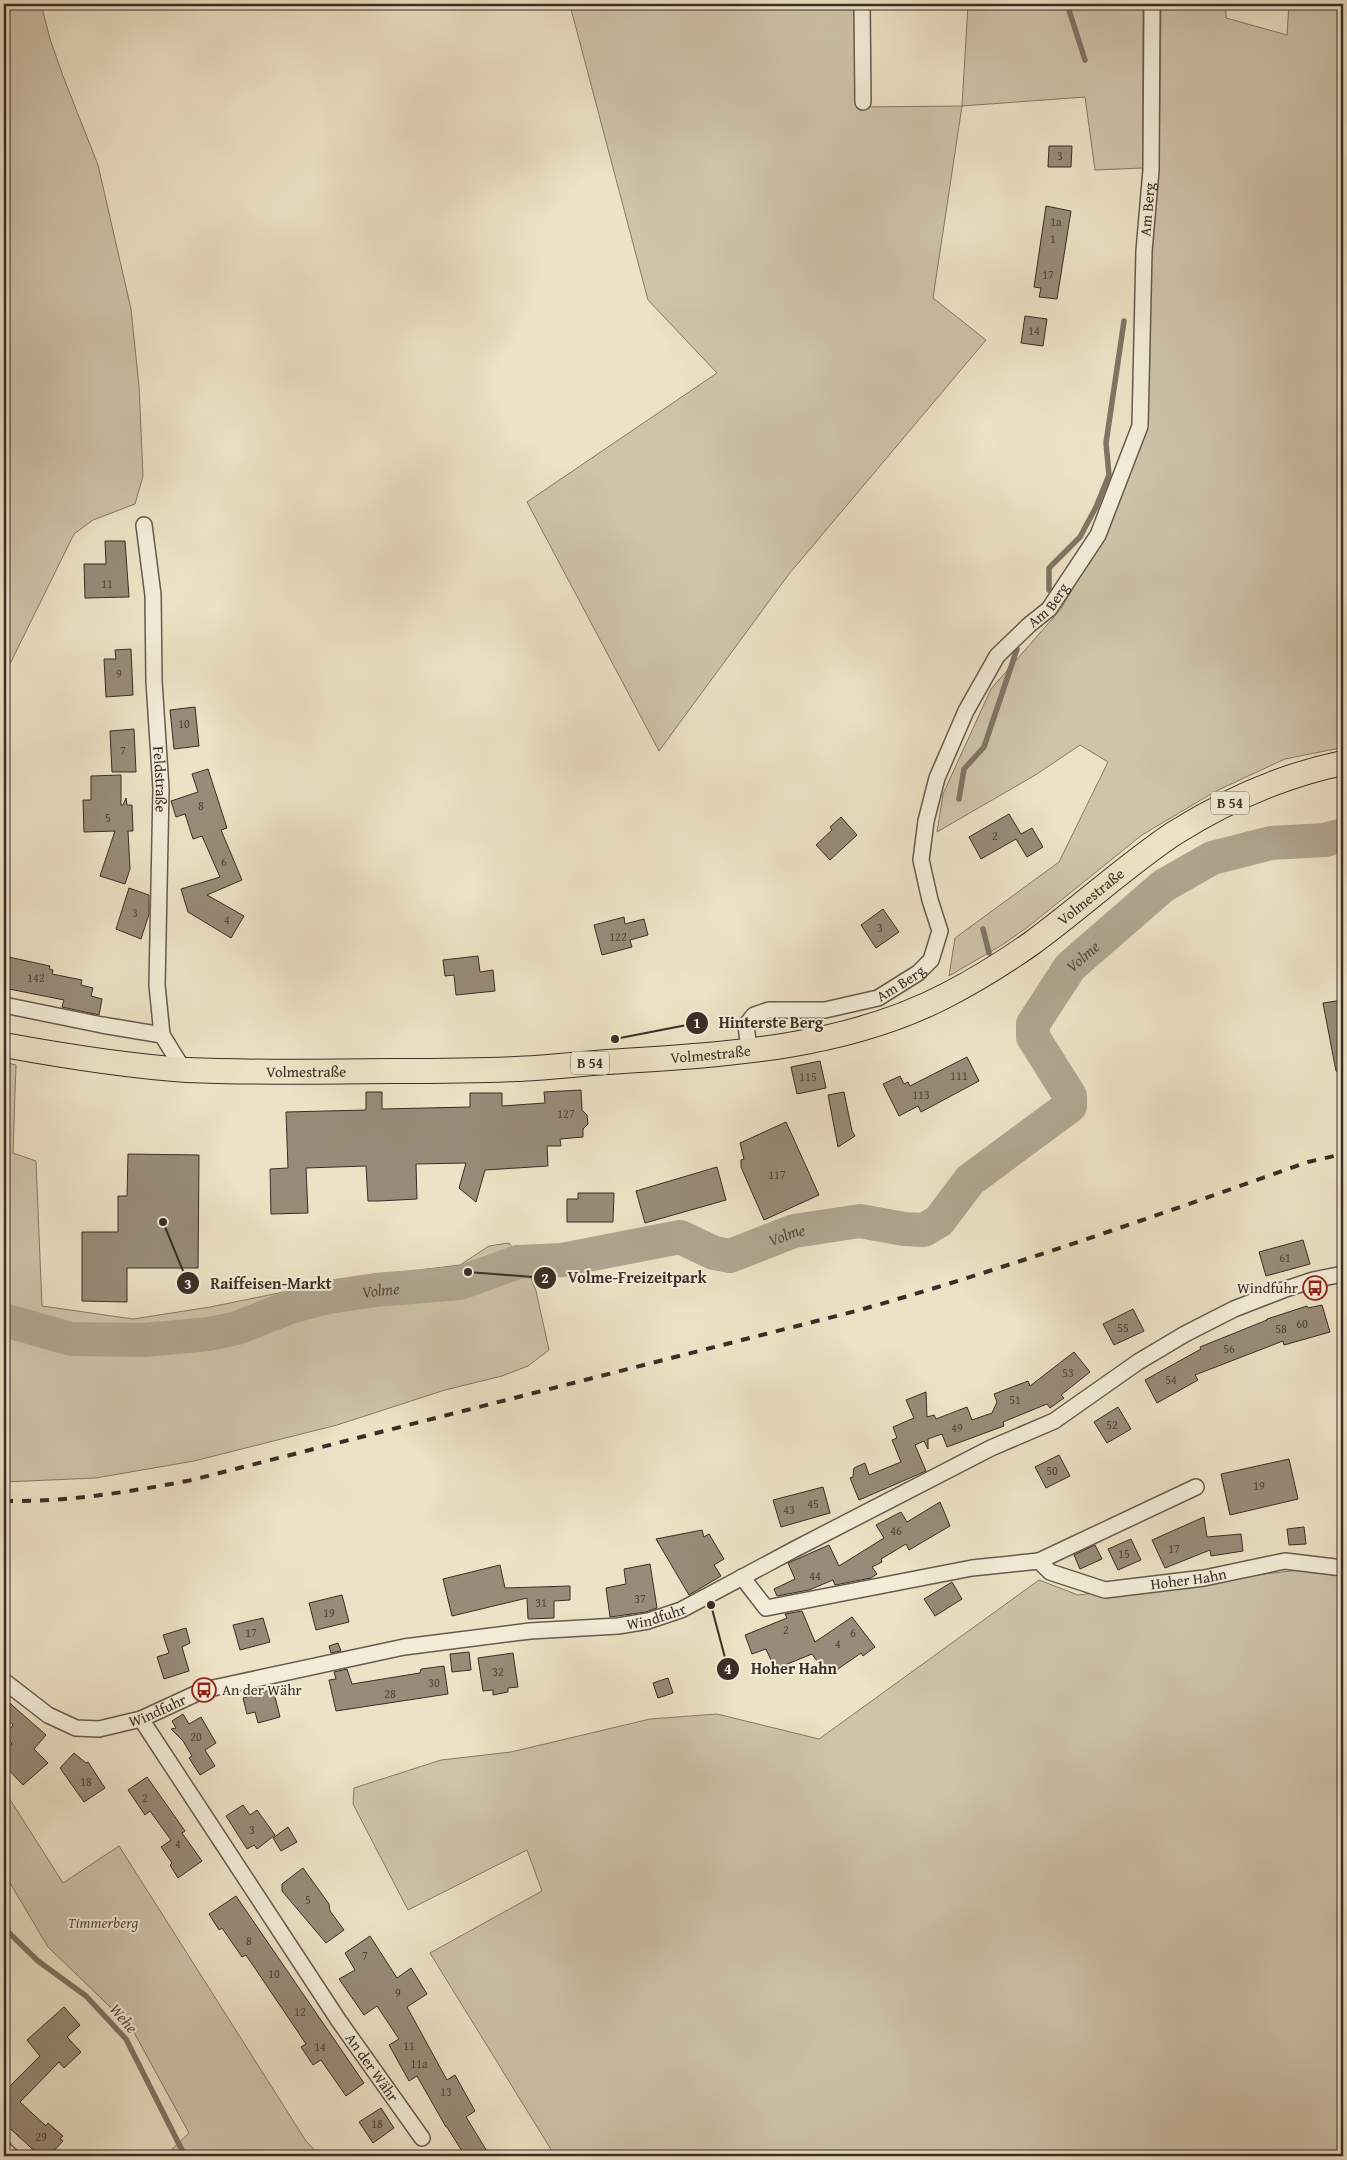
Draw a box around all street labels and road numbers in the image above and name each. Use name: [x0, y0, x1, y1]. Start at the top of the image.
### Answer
street label: Am Berg: [1134, 181, 1160, 237]
street label: Am Berg: [1023, 578, 1074, 632]
street label: Feldstraße: [148, 745, 172, 813]
road number: B 54: [1211, 791, 1249, 814]
street label: Volmestraße: [1053, 863, 1128, 930]
street label: Am Berg: [872, 960, 930, 1007]
street label: Volmestraße: [670, 1040, 752, 1068]
road number: B 54: [571, 1052, 609, 1074]
street label: Volmestraße: [266, 1061, 346, 1082]
street label: Hoher Hahn: [1149, 1562, 1229, 1594]
street label: Windfuhr: [625, 1598, 690, 1634]
street label: Windfuhr: [127, 1689, 190, 1732]
street label: An der Währ: [341, 2028, 404, 2106]

